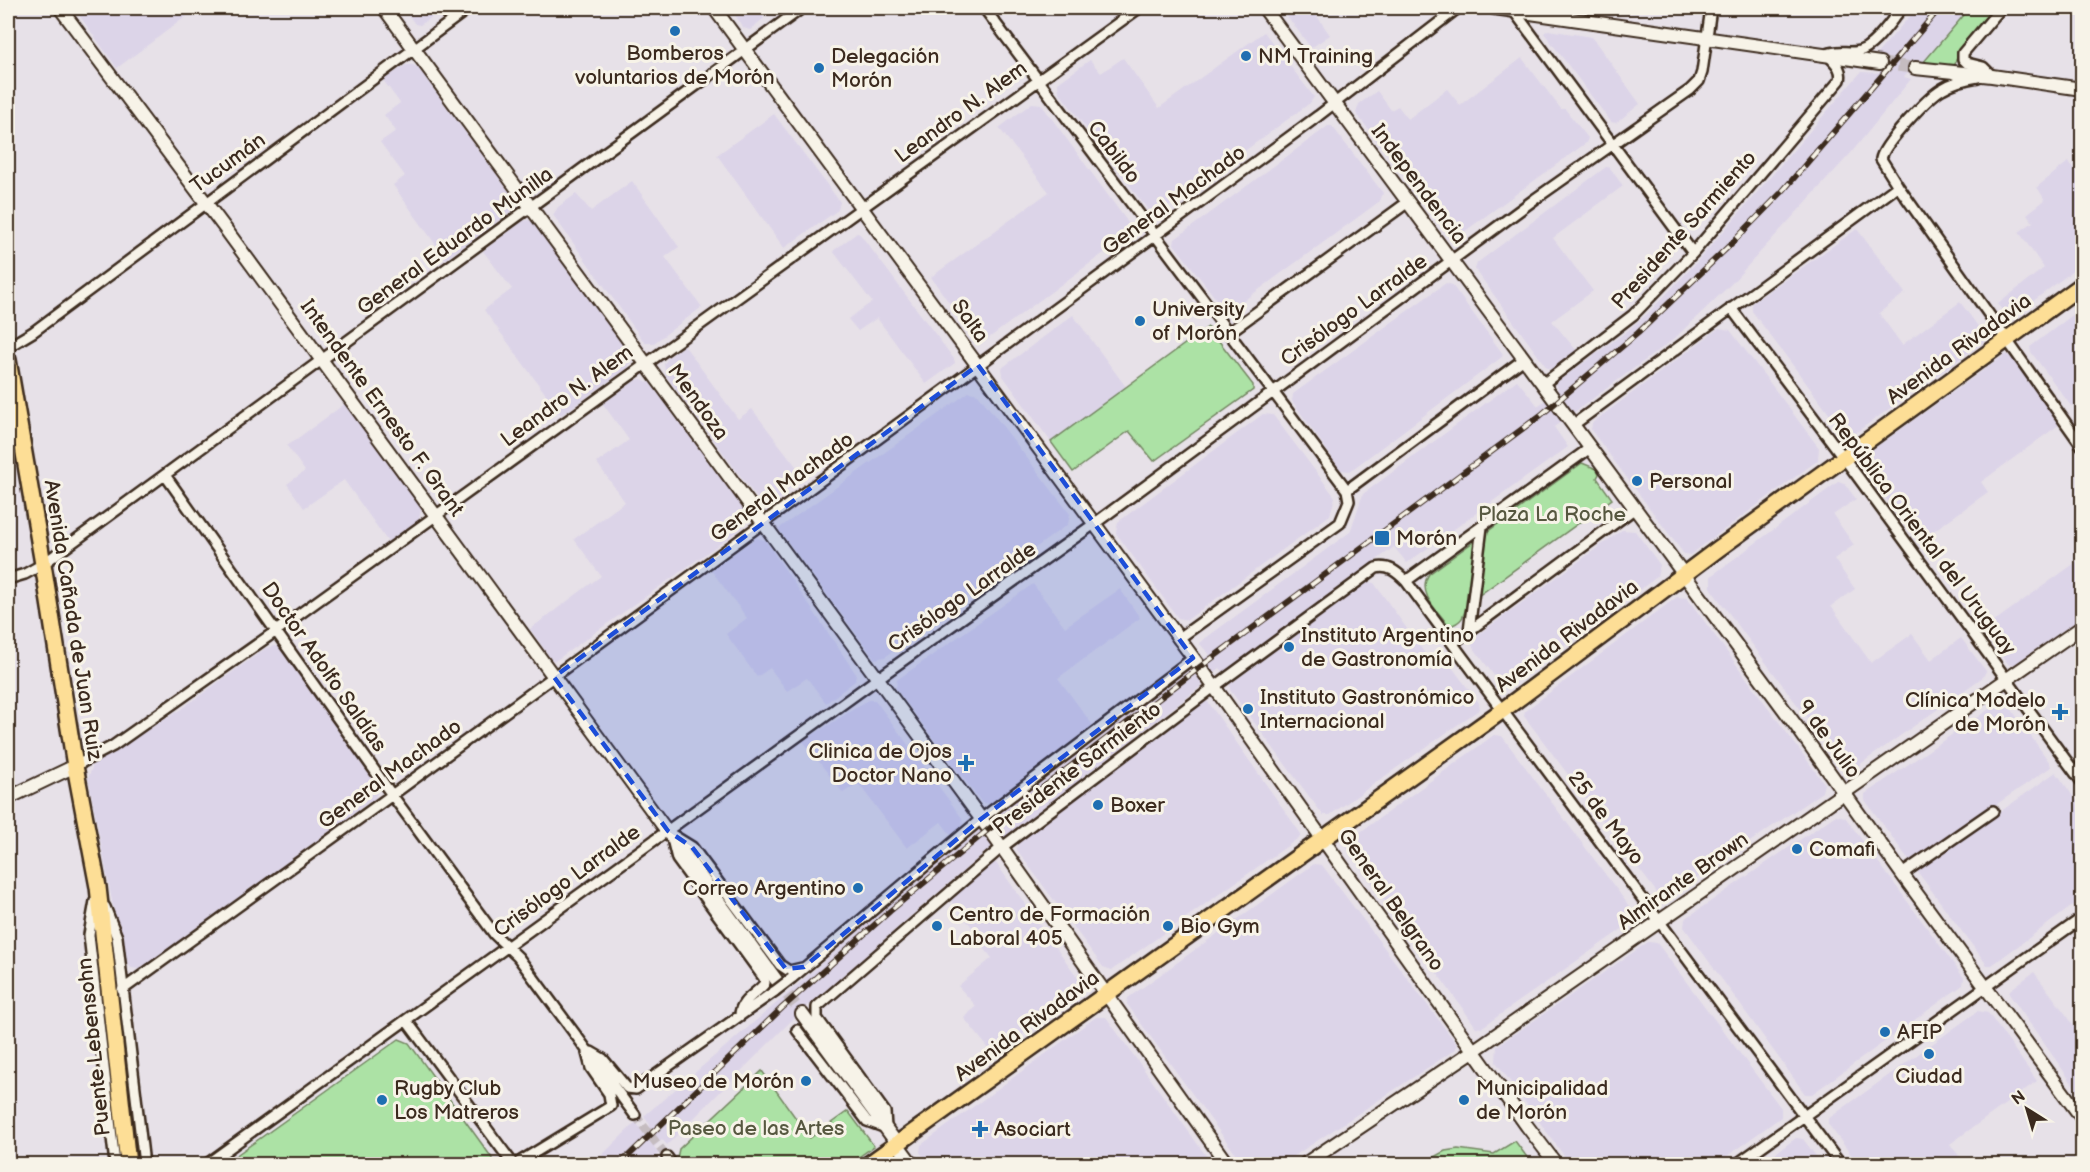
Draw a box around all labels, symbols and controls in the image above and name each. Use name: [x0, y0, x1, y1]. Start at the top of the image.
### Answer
marker: Bomberos voluntarios de Morón: [668, 24, 682, 38]
place label: Bomberos voluntarios de Morón: [574, 41, 775, 90]
place label: Delegación Morón: [831, 44, 939, 93]
place label: NM Training: [1258, 44, 1373, 69]
marker: NM Training: [1239, 49, 1253, 63]
street label: Leandro N. Alem: [890, 56, 1032, 168]
marker: Delegación Morón: [812, 61, 826, 75]
street label: Cabildo: [1082, 116, 1146, 188]
street label: Independencia: [1366, 119, 1472, 249]
street label: Tucumán: [186, 127, 270, 199]
street label: General Machado: [1098, 140, 1250, 260]
street label: Presidente Sarmiento: [1606, 146, 1762, 314]
street label: General Eduardo Munilla: [352, 162, 558, 320]
street label: Crisólogo Larralde: [1276, 248, 1432, 372]
street label: Avenida Rivadavia: [1882, 288, 2036, 410]
street label: Intendente Ernesto F. Grant: [295, 295, 469, 522]
street label: Salta: [946, 295, 994, 347]
place label: University of Morón: [1152, 297, 1245, 346]
marker: University of Morón: [1133, 314, 1147, 328]
street label: Leandro N. Alem: [496, 340, 638, 452]
street label: Mendoza: [662, 359, 734, 445]
street label: República Oriental del Uruguay: [1823, 408, 2022, 660]
street label: General Machado: [706, 427, 858, 547]
place label: Personal: [1649, 469, 1732, 494]
marker: Personal: [1630, 474, 1644, 488]
street label: Avenida Cañada de Juan Ruiz: [38, 478, 108, 763]
park label: Plaza La Roche: [1478, 502, 1626, 527]
place label: Morón: [1396, 526, 1457, 551]
marker: Morón: [1373, 529, 1391, 547]
street label: Crisólogo Larralde: [883, 537, 1041, 657]
street label: Avenida Rivadavia: [1491, 574, 1643, 698]
street label: Doctor Adolfo Saldías: [256, 577, 392, 757]
place label: Instituto Argentino de Gastronomía: [1301, 623, 1474, 672]
marker: Instituto Argentino de Gastronomía: [1282, 640, 1296, 654]
place label: Instituto Gastronómico Internacional: [1260, 685, 1474, 734]
place label: Clínica Modelo de Morón: [1905, 688, 2046, 737]
street label: 9 de Julio: [1792, 695, 1866, 783]
street label: Presidente Sarmiento: [988, 696, 1166, 840]
marker: Instituto Gastronómico Internacional: [1241, 702, 1255, 716]
marker: Clínica Modelo de Morón: [2051, 703, 2069, 721]
street label: General Machado: [314, 714, 466, 834]
place label: Clinica de Ojos Doctor Nano: [809, 739, 952, 788]
marker: Clinica de Ojos Doctor Nano: [957, 754, 975, 772]
street label: 25 de Mayo: [1563, 766, 1649, 870]
place label: Boxer: [1110, 793, 1165, 818]
marker: Boxer: [1091, 798, 1105, 812]
street label: Crisólogo Larralde: [489, 819, 645, 943]
street label: General Belgrano: [1333, 824, 1450, 976]
street label: Almirante Brown: [1613, 827, 1753, 935]
place label: Comafi: [1809, 837, 1875, 862]
marker: Comafi: [1790, 842, 1804, 856]
place label: Correo Argentino: [683, 876, 846, 901]
marker: Correo Argentino: [851, 881, 865, 895]
place label: Centro de Formación Laboral 405: [949, 902, 1150, 951]
place label: Bio Gym: [1180, 914, 1260, 939]
marker: Centro de Formación Laboral 405: [930, 919, 944, 933]
marker: Bio Gym: [1161, 919, 1175, 933]
street label: Puente Lebensohn: [72, 957, 116, 1137]
street label: Avenida Rivadavia: [950, 965, 1104, 1087]
place label: AFIP: [1897, 1020, 1942, 1045]
marker: AFIP: [1878, 1025, 1892, 1039]
marker: Ciudad: [1922, 1047, 1936, 1061]
place label: Ciudad: [1895, 1064, 1963, 1089]
place label: Museo de Morón: [633, 1069, 794, 1094]
marker: Museo de Morón: [799, 1074, 813, 1088]
place label: Rugby Club Los Matreros: [394, 1076, 519, 1125]
place label: Municipalidad de Morón: [1476, 1076, 1608, 1125]
north arrow: [1997, 1079, 2057, 1139]
text: N: [2008, 1087, 2029, 1109]
marker: Rugby Club Los Matreros: [375, 1093, 389, 1107]
marker: Municipalidad de Morón: [1457, 1093, 1471, 1107]
park label: Paseo de las Artes: [668, 1116, 844, 1141]
place label: Asociart: [994, 1117, 1071, 1142]
marker: Asociart: [971, 1120, 989, 1138]

